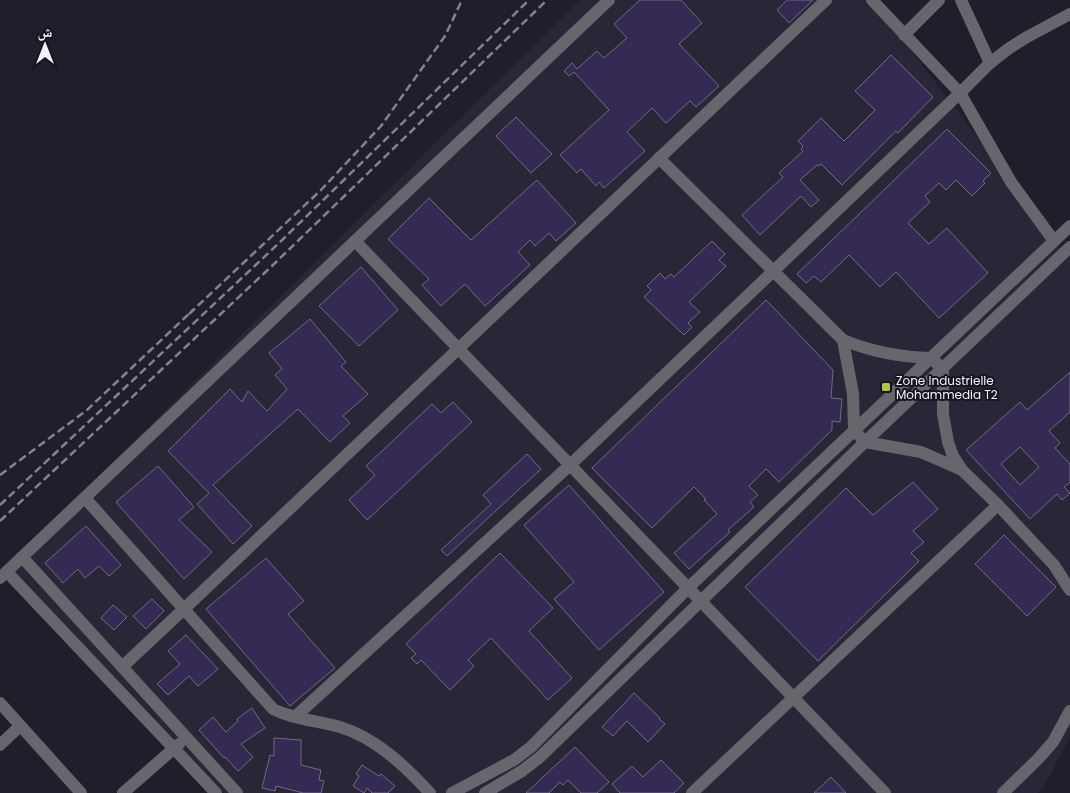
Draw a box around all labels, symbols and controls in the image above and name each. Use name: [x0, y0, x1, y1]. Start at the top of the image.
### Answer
north arrow: [20, 20, 70, 70]
text: ش: [38, 22, 53, 42]
place label: Zone Industrielle Mohammedia T2: [896, 372, 998, 403]
marker: Zone Industrielle Mohammedia T2: [880, 381, 892, 393]

